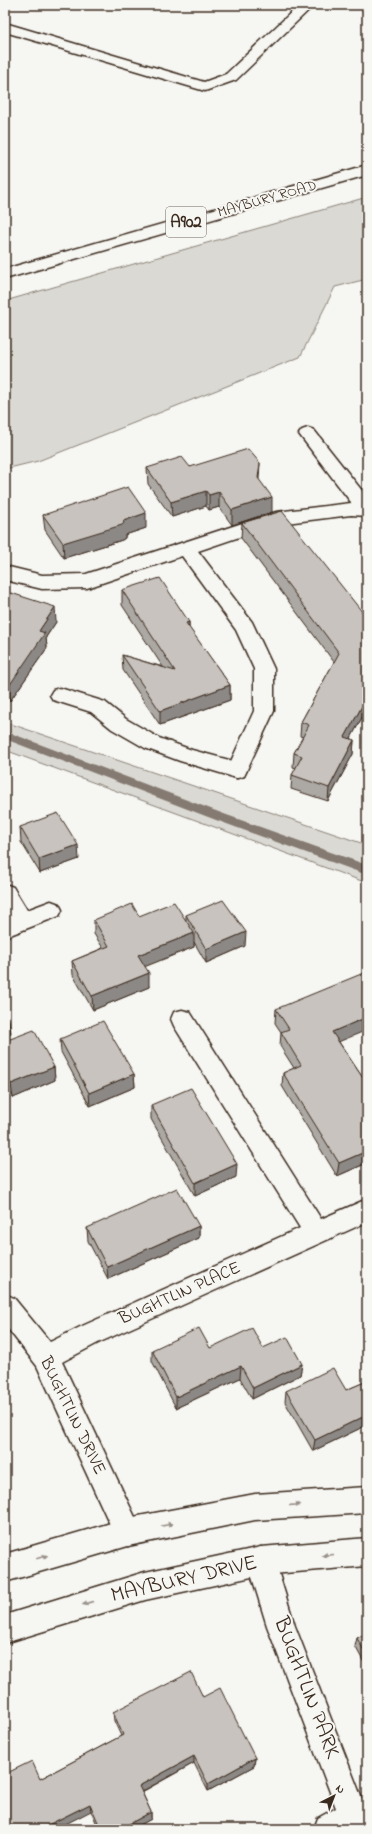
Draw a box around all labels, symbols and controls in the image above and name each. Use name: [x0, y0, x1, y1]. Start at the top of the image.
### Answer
street label: MAYBURY ROAD: [215, 174, 319, 224]
road number: A902: [166, 207, 206, 237]
street label: BUGHTLIN PLACE: [114, 1255, 245, 1333]
street label: BUGHTLIN DRIVE: [32, 1352, 112, 1480]
one-way arrow: [289, 1501, 301, 1508]
one-way arrow: [160, 1521, 173, 1527]
street label: MAYBURY DRIVE: [108, 1548, 260, 1612]
one-way arrow: [322, 1552, 334, 1558]
one-way arrow: [37, 1554, 49, 1560]
one-way arrow: [81, 1600, 93, 1606]
street label: BUGHTLIN PARK: [264, 1612, 348, 1764]
north arrow: [314, 1776, 354, 1816]
text: N: [332, 1781, 348, 1798]

